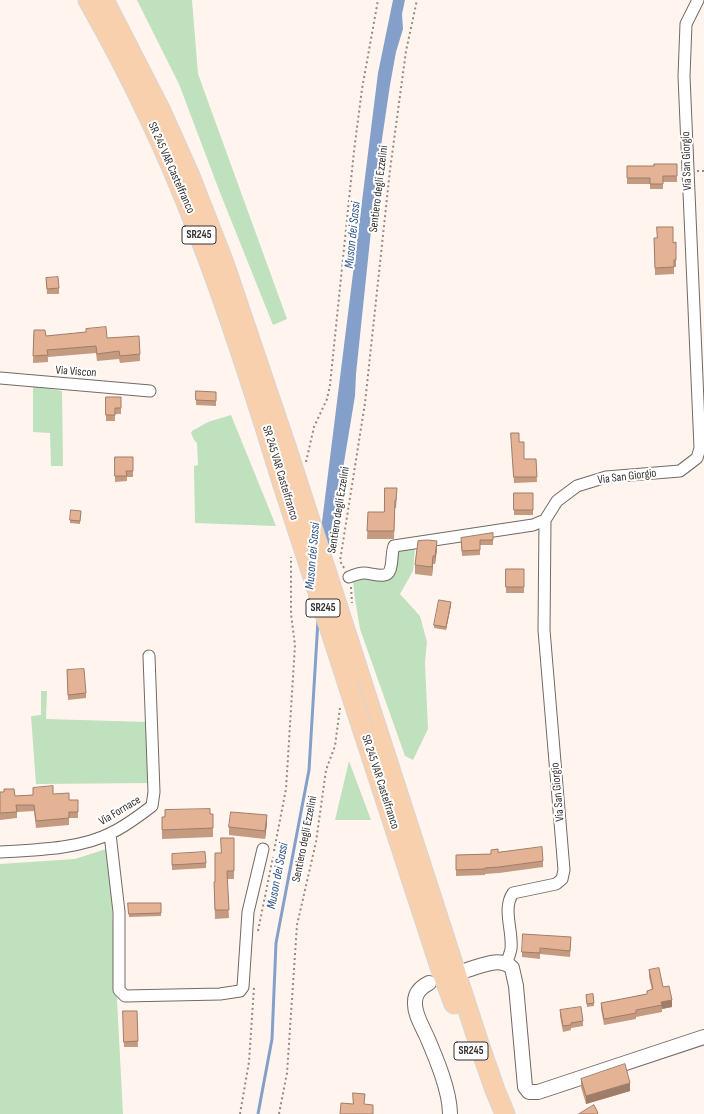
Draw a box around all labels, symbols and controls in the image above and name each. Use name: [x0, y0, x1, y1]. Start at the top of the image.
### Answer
street label: SR 245 VAR Castelfranco: [144, 120, 198, 216]
street label: Via San Giorgio: [679, 131, 695, 191]
street label: Sentiero degli Ezzelini: [367, 145, 391, 233]
water label: Muson dei Sassi: [342, 201, 364, 269]
road number: SR245: [182, 226, 216, 244]
street label: Via Viscon: [55, 363, 97, 381]
street label: SR 245 VAR Castelfranco: [259, 424, 301, 522]
street label: Sentiero degli Ezzelini: [325, 466, 353, 554]
street label: Via San Giorgio: [597, 466, 657, 488]
water label: Muson dei Sassi: [302, 522, 324, 590]
road number: SR245: [306, 599, 340, 617]
street label: SR 245 VAR Castelfranco: [358, 733, 402, 831]
street label: Via San Giorgio: [548, 762, 568, 822]
street label: Via Fornace: [96, 793, 144, 829]
street label: Sentiero degli Ezzelini: [290, 795, 320, 883]
water label: Muson dei Sassi: [264, 842, 292, 910]
road number: SR245: [454, 1042, 488, 1060]

